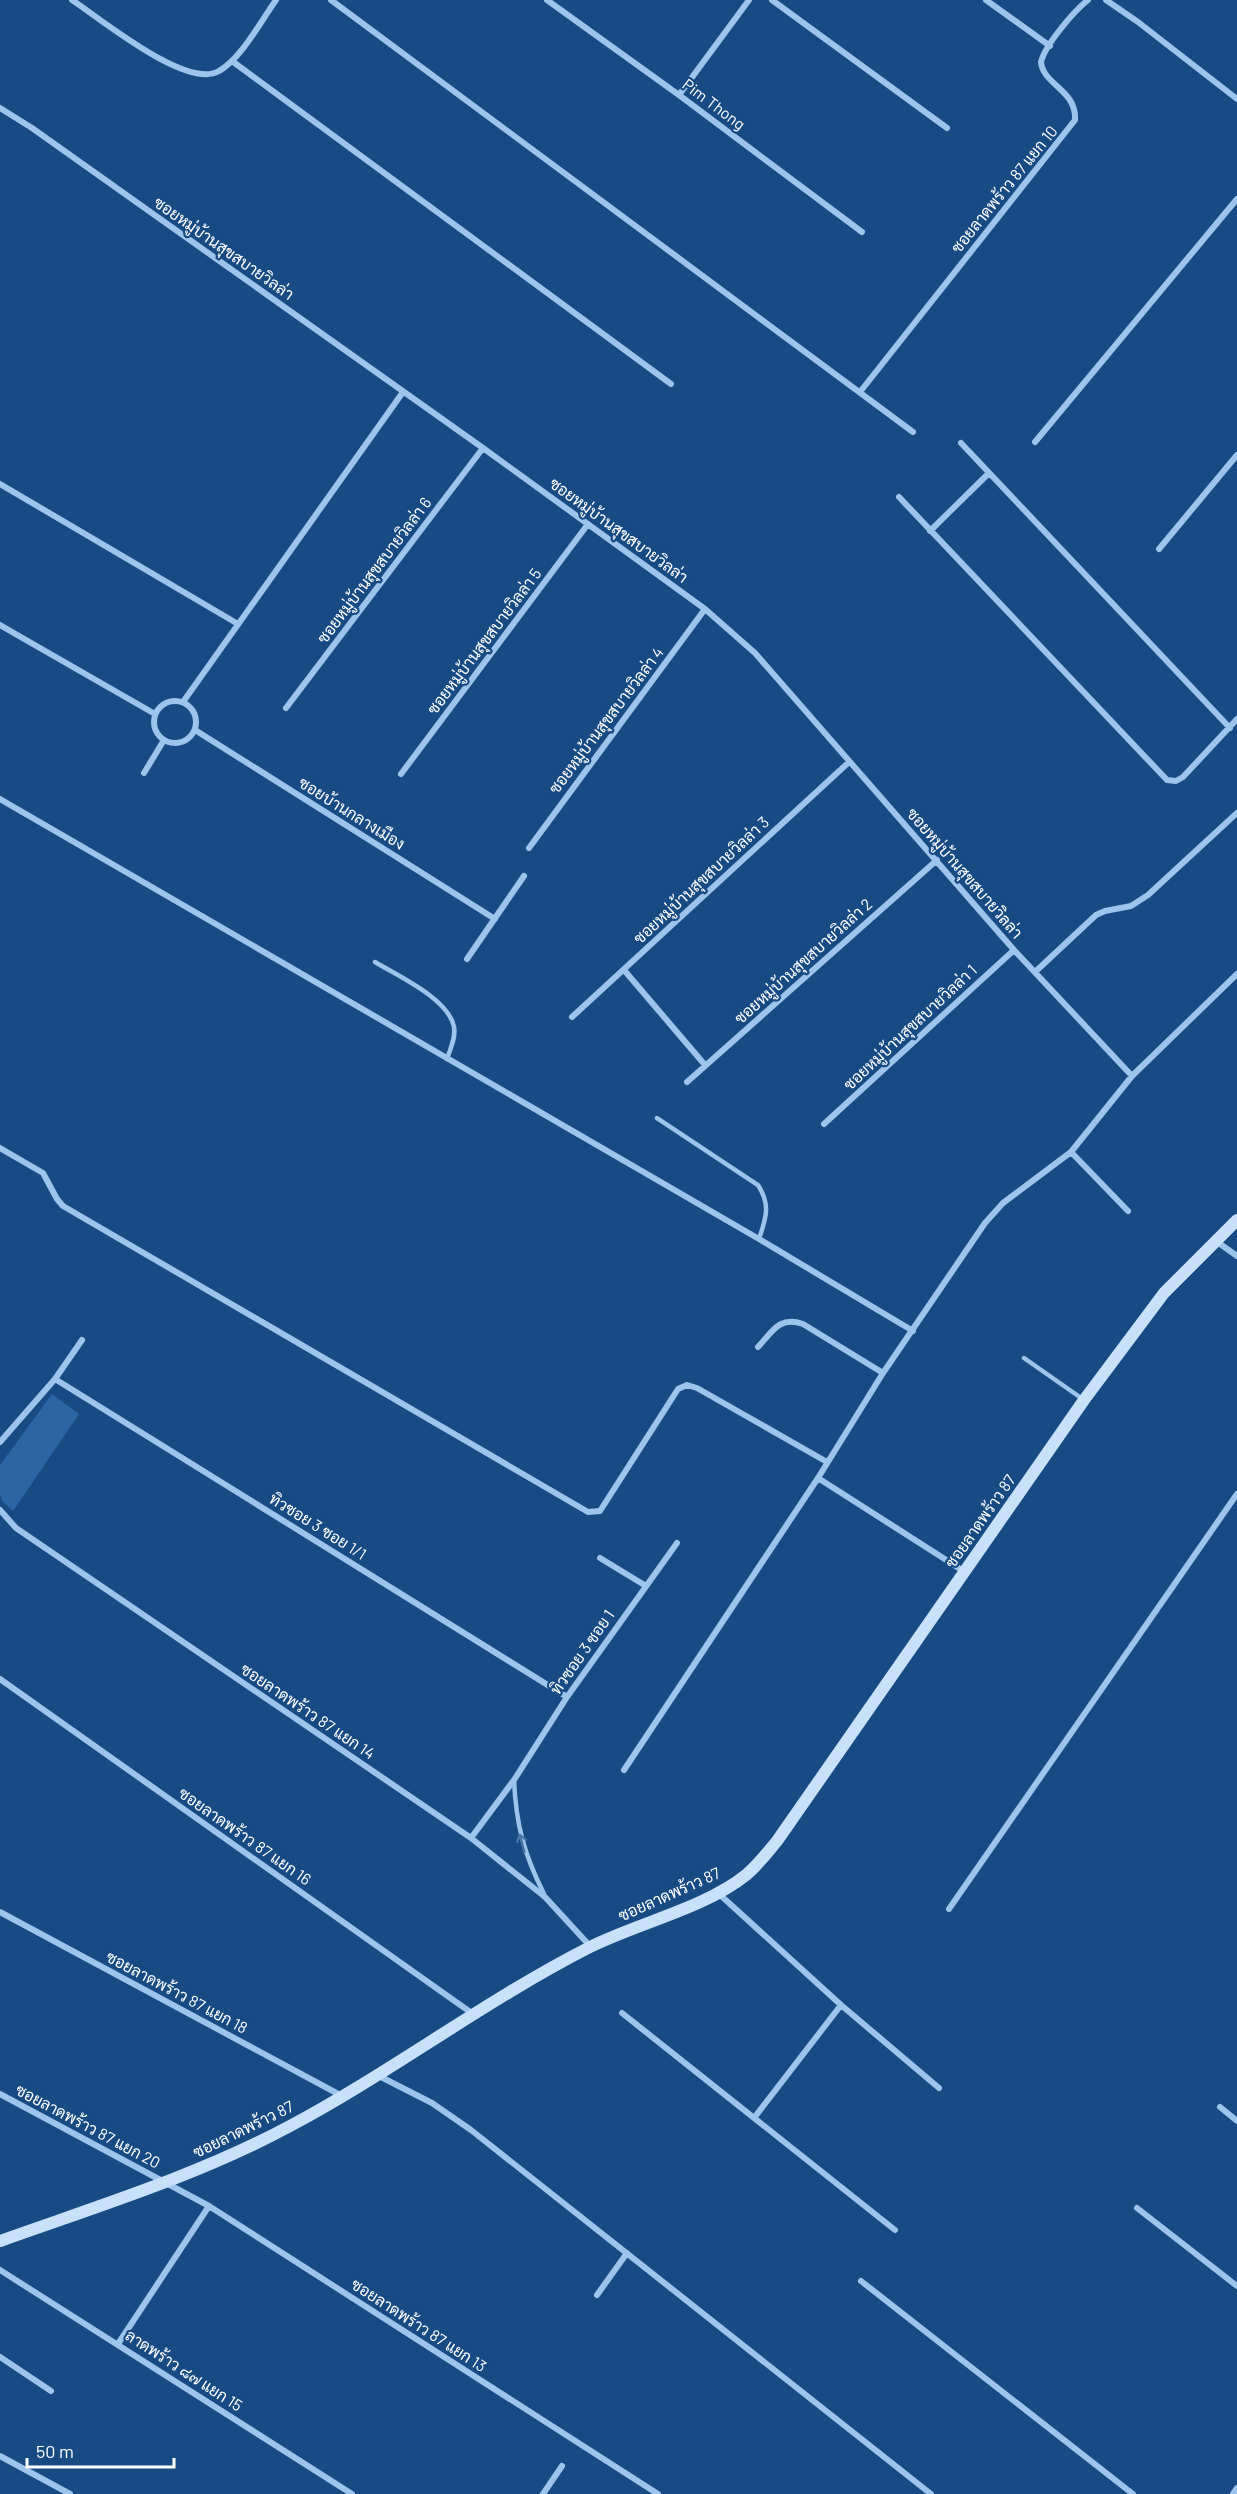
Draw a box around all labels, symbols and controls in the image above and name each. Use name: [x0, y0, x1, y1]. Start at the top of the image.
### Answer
street label: Pim Thong: [679, 74, 749, 133]
street label: ซอยลาดพร้าว 87 แยก 10: [947, 121, 1061, 256]
street label: ซอยหมู่บ้านสุขสบายวิลล่า: [149, 192, 298, 306]
street label: ซอยหมู่บ้านสุขสบายวิลล่า: [545, 473, 692, 589]
street label: ซอยหมู่บ้านสุขสบายวิลล่า 6: [312, 493, 437, 648]
street label: ซอยหมู่บ้านสุขสบายวิลล่า 5: [422, 564, 547, 719]
street label: ซอยหมู่บ้านสุขสบายวิลล่า 4: [544, 643, 669, 798]
street label: ซอยบ้านกลางเมือง: [296, 772, 409, 853]
street label: ซอยหมู่บ้านสุขสบายวิลล่า: [901, 804, 1027, 944]
street label: ซอยหมู่บ้านสุขสบายวิลล่า 3: [629, 812, 774, 949]
street label: ซอยหมู่บ้านสุขสบายวิลล่า 2: [730, 894, 877, 1030]
street label: ซอยหมู่บ้านสุขสบายวิลล่า 1: [839, 960, 982, 1096]
street label: ซอยลาดพร้าว 87: [940, 1470, 1019, 1571]
street label: ทิวซอย 3 ซอย 1/1: [266, 1488, 370, 1563]
street label: ทิวซอย 3 ซอย 1: [545, 1606, 618, 1698]
street label: ซอยลาดพร้าว 87 แยก 14: [238, 1659, 379, 1763]
street label: ซอยลาดพร้าว 87 แยก 16: [175, 1783, 315, 1888]
one-way arrow: [516, 1834, 527, 1853]
street label: ซอยลาดพร้าว 87: [615, 1862, 723, 1924]
street label: ซอยลาดพร้าว 87 แยก 18: [103, 1946, 251, 2037]
street label: ซอยลาดพร้าว 87 แยก 20: [13, 2079, 164, 2172]
street label: ซอยลาดพร้าว 87: [190, 2096, 296, 2161]
street label: ซอยลาดพร้าว 87 แยก 13: [348, 2274, 490, 2375]
street label: ลาดพร้าว ๘๗ แยก 15: [122, 2325, 246, 2414]
scale bar: [27, 2431, 174, 2469]
text: 50 m: [36, 2440, 74, 2462]

